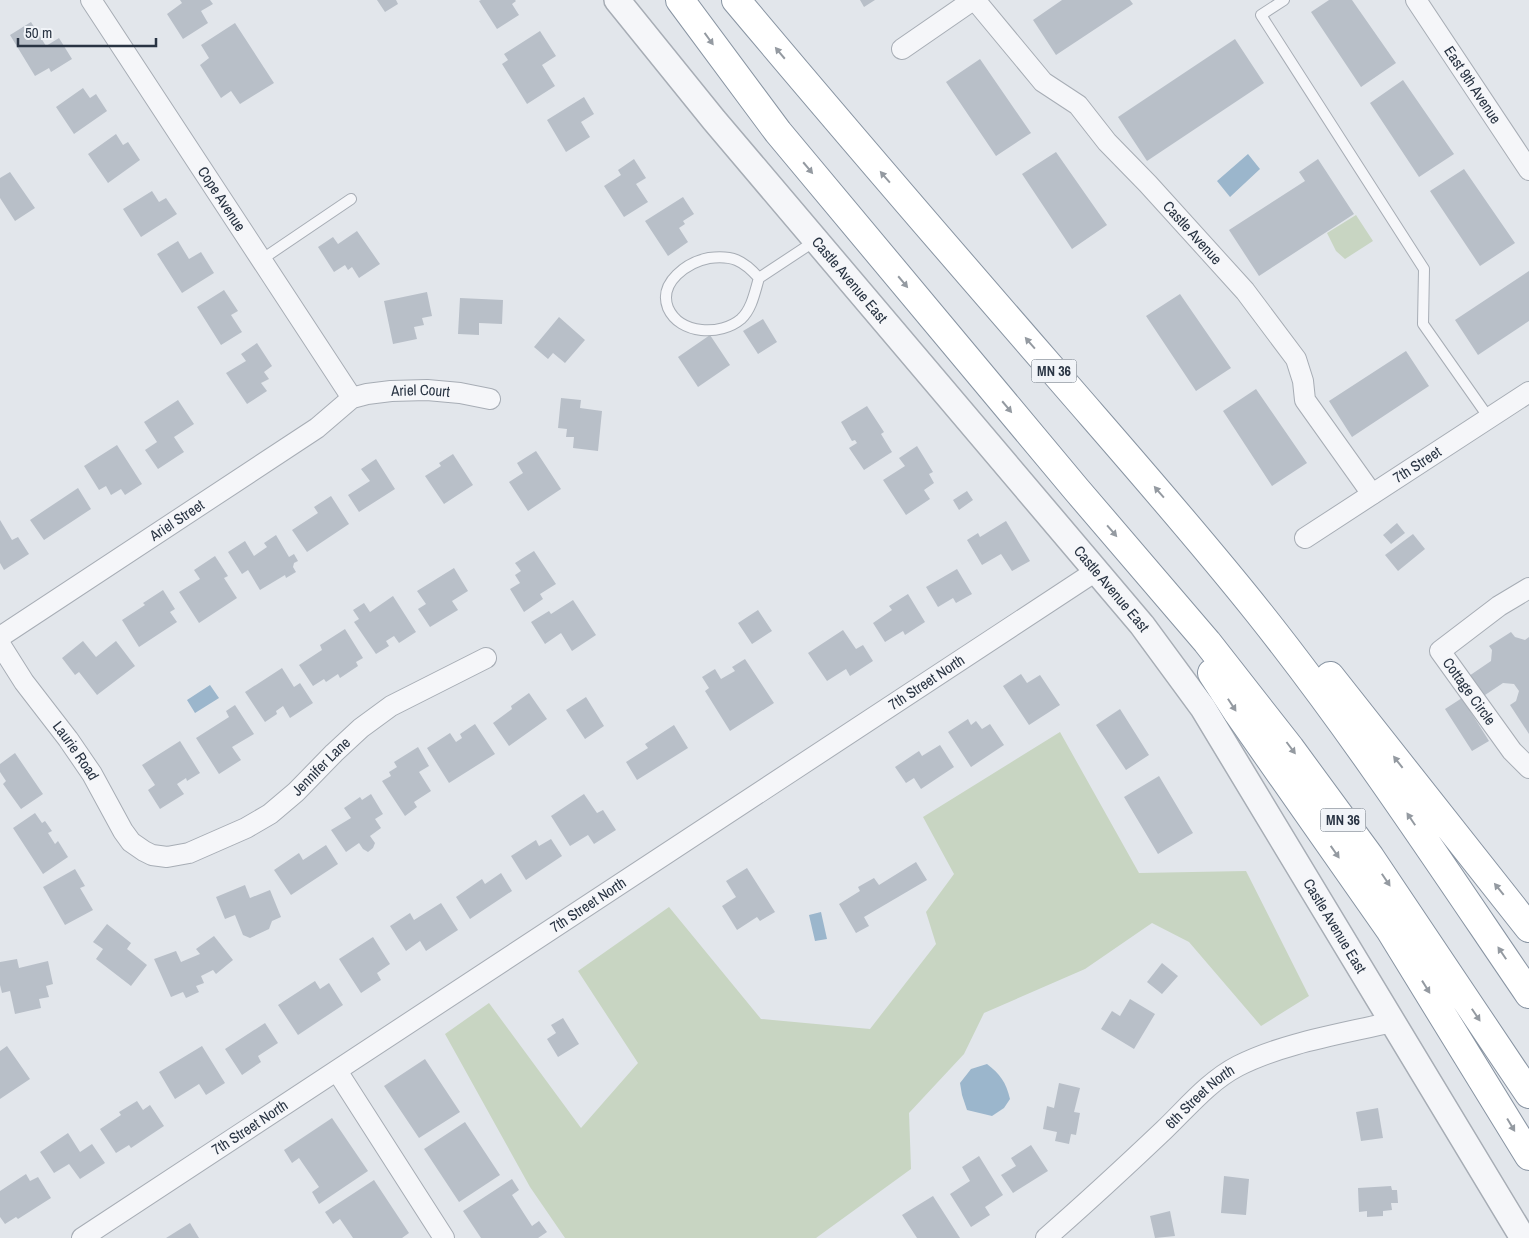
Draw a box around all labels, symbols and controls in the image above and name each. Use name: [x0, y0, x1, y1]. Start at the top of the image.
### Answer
scale bar: [18, 15, 155, 47]
text: 50 m: [25, 22, 52, 43]
one-way arrow: [704, 32, 714, 46]
street label: East 9th Avenue: [1439, 42, 1506, 128]
one-way arrow: [775, 47, 786, 60]
one-way arrow: [803, 161, 814, 174]
street label: Cope Avenue: [193, 162, 251, 235]
one-way arrow: [880, 170, 891, 183]
street label: Castle Avenue: [1158, 196, 1227, 269]
street label: Castle Avenue East: [807, 232, 893, 328]
one-way arrow: [898, 275, 909, 288]
one-way arrow: [1024, 337, 1035, 350]
road number: MN 36: [1032, 360, 1076, 382]
street label: Ariel Court: [390, 379, 451, 402]
one-way arrow: [1002, 400, 1013, 413]
street label: 7th Street: [1389, 441, 1446, 488]
one-way arrow: [1153, 487, 1165, 499]
street label: Ariel Street: [144, 494, 209, 546]
one-way arrow: [1107, 524, 1118, 537]
street label: Castle Avenue East: [1069, 541, 1155, 636]
street label: 7th Street North: [884, 649, 968, 715]
street label: Cottage Circle: [1438, 653, 1501, 729]
one-way arrow: [1227, 698, 1237, 711]
street label: Laurie Road: [48, 717, 104, 784]
street label: Jennifer Lane: [287, 732, 355, 800]
one-way arrow: [1285, 741, 1296, 754]
one-way arrow: [1393, 755, 1403, 769]
road number: MN 36: [1320, 808, 1366, 832]
one-way arrow: [1406, 812, 1416, 826]
one-way arrow: [1330, 845, 1340, 859]
street label: 7th Street North: [546, 872, 630, 937]
one-way arrow: [1381, 873, 1391, 887]
street label: Castle Avenue East: [1298, 874, 1372, 978]
one-way arrow: [1493, 883, 1504, 896]
one-way arrow: [1497, 947, 1507, 960]
one-way arrow: [1421, 980, 1430, 994]
one-way arrow: [1472, 1008, 1481, 1022]
street label: 6th Street North: [1160, 1059, 1238, 1133]
street label: 7th Street North: [208, 1094, 292, 1160]
one-way arrow: [1507, 1119, 1516, 1132]

